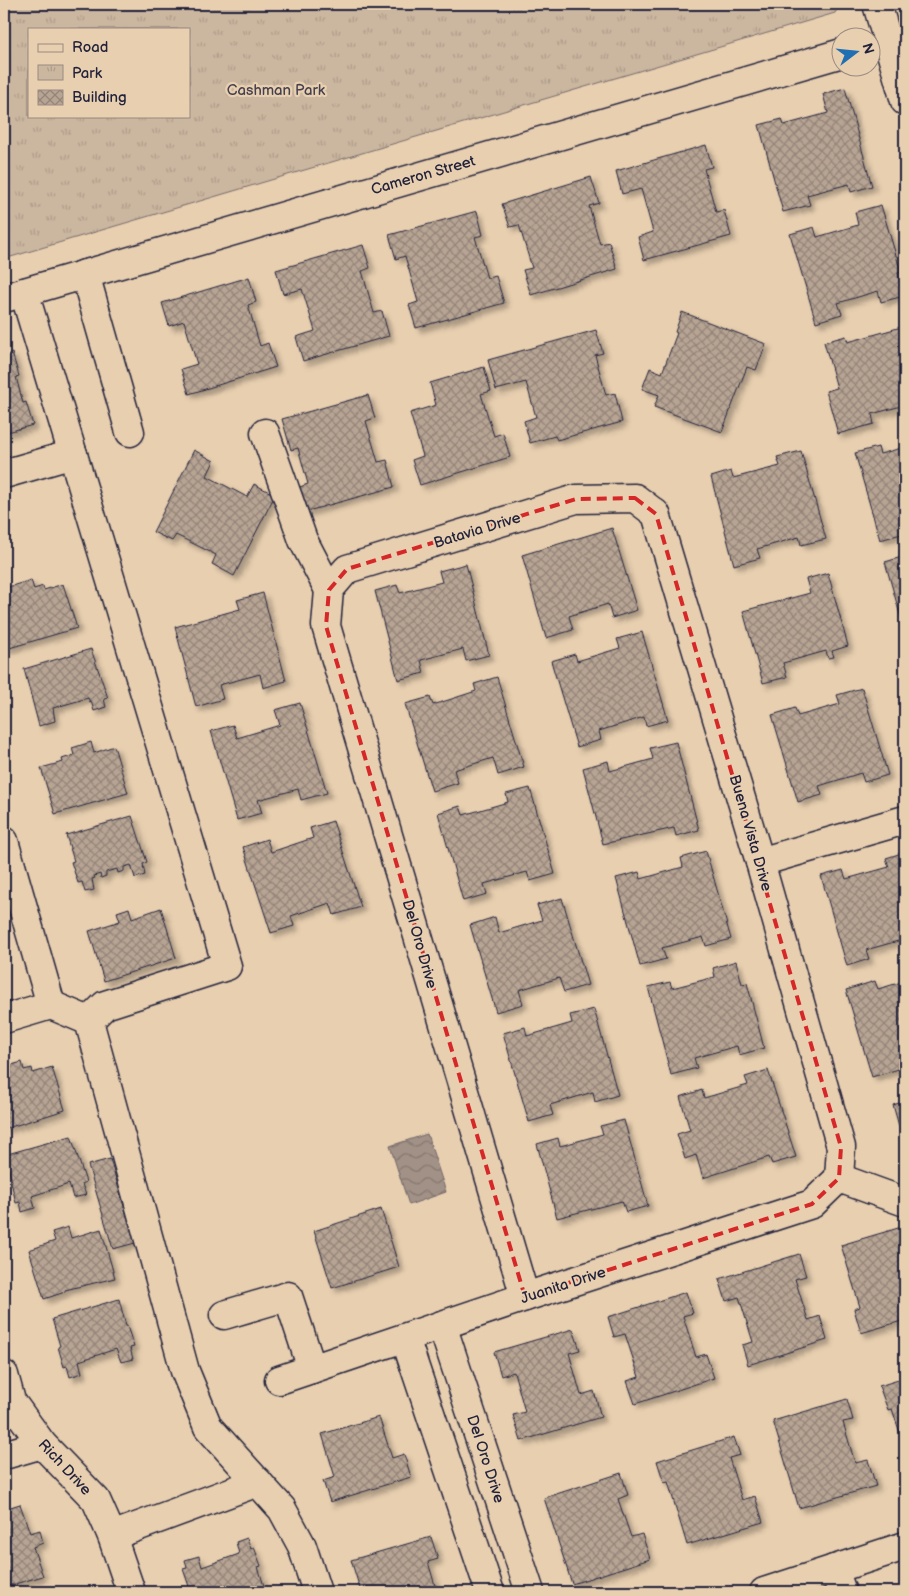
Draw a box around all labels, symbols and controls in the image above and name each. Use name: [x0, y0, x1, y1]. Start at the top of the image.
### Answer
legend: [28, 28, 190, 118]
north arrow: [832, 28, 882, 78]
text: Road: [72, 38, 108, 57]
text: N: [858, 41, 878, 56]
text: Park: [72, 64, 103, 83]
park label: Cashman Park: [227, 81, 326, 100]
text: Building: [72, 88, 127, 107]
street label: Cameron Street: [369, 151, 478, 199]
street label: Batavia Drive: [431, 508, 523, 553]
street label: Buena Vista Drive: [725, 773, 776, 894]
street label: Del Oro Drive: [398, 898, 441, 991]
street label: Juanita Drive: [518, 1263, 608, 1308]
street label: Del Oro Drive: [462, 1413, 509, 1506]
street label: Rich Drive: [34, 1435, 95, 1499]

